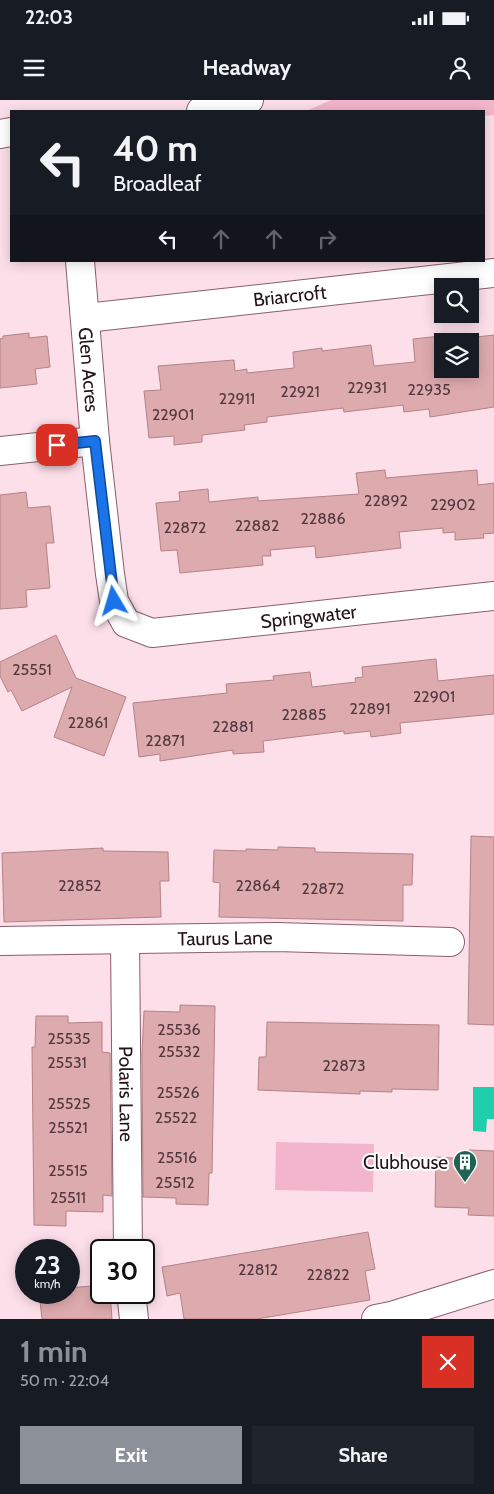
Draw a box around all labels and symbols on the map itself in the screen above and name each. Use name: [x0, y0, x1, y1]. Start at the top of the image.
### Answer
street label: Briarcroft: [252, 280, 328, 311]
street label: Glen Acres: [74, 326, 104, 413]
house number: 22931: [347, 378, 387, 397]
house number: 22935: [407, 380, 451, 399]
house number: 22921: [280, 382, 320, 401]
house number: 22911: [219, 389, 255, 408]
house number: 22901: [152, 405, 194, 424]
pin: [36, 424, 78, 466]
house number: 22892: [364, 491, 408, 510]
house number: 22902: [430, 495, 476, 514]
house number: 22886: [300, 509, 346, 528]
house number: 22882: [235, 516, 279, 535]
house number: 22872: [164, 518, 206, 537]
position arrow: [87, 574, 139, 626]
street label: Springwater: [259, 600, 358, 633]
house number: 25551: [12, 660, 52, 679]
house number: 22901: [413, 687, 455, 706]
house number: 22891: [350, 699, 390, 718]
house number: 22885: [282, 705, 326, 724]
house number: 22861: [68, 713, 108, 732]
house number: 22881: [212, 717, 254, 736]
house number: 22871: [145, 731, 185, 750]
house number: 22852: [58, 876, 102, 895]
house number: 22864: [236, 876, 280, 895]
house number: 22872: [302, 879, 344, 898]
street label: Taurus Lane: [177, 926, 273, 950]
house number: 25536: [157, 1020, 201, 1039]
house number: 25535: [47, 1029, 91, 1048]
house number: 25532: [158, 1042, 200, 1061]
street label: Polaris Lane: [114, 1046, 138, 1142]
house number: 25531: [47, 1053, 87, 1072]
house number: 22873: [322, 1056, 366, 1075]
house number: 25526: [156, 1083, 200, 1102]
house number: 25525: [48, 1094, 90, 1113]
house number: 25522: [155, 1108, 197, 1127]
house number: 25521: [48, 1118, 88, 1137]
house number: 25516: [157, 1148, 197, 1167]
building icon: Clubhouse: [452, 1149, 478, 1183]
place label: Clubhouse: [363, 1151, 448, 1174]
house number: 25515: [48, 1161, 88, 1180]
house number: 25512: [155, 1173, 195, 1192]
house number: 25511: [50, 1188, 86, 1207]
speed limit sign: 30: [90, 1239, 155, 1304]
house number: 22812: [238, 1260, 278, 1279]
house number: 22822: [306, 1265, 350, 1284]

